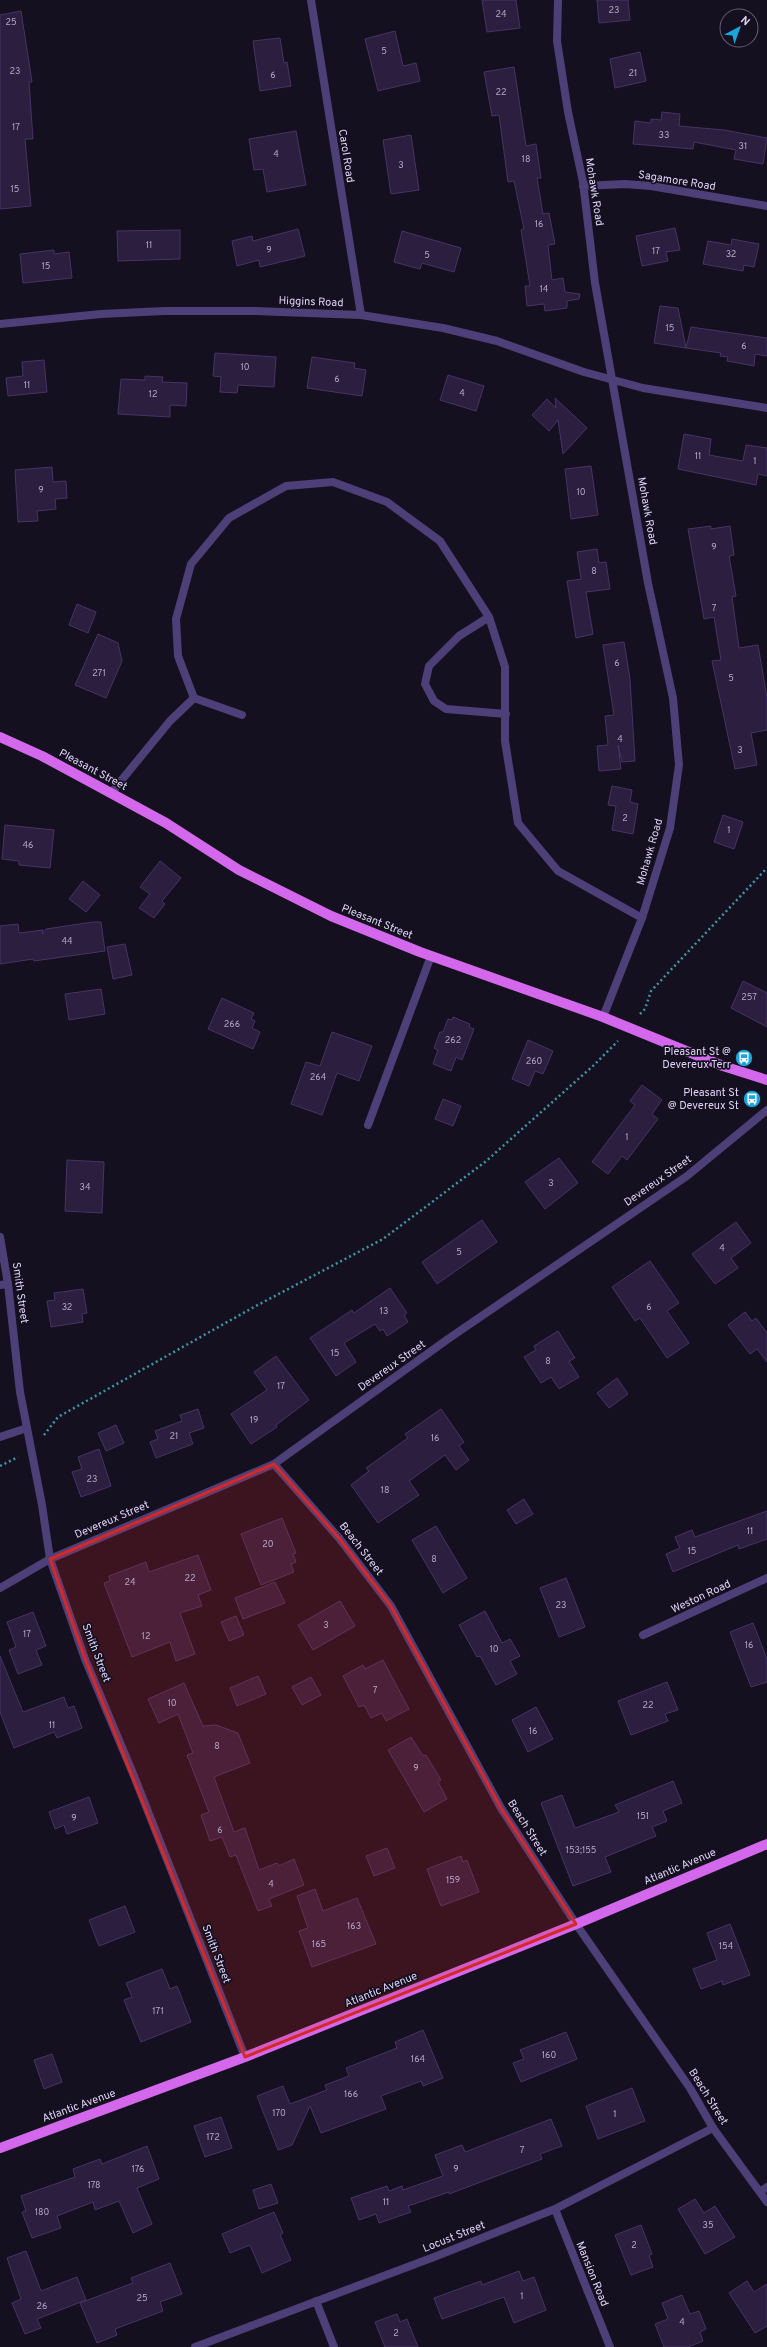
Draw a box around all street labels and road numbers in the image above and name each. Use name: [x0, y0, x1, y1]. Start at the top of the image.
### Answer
street label: Carol Road: [335, 128, 357, 184]
street label: Mohawk Road: [582, 157, 606, 227]
street label: Sagamore Road: [637, 168, 717, 194]
street label: Higgins Road: [278, 294, 344, 310]
street label: Mohawk Road: [634, 476, 660, 546]
street label: Pleasant Street: [56, 746, 130, 794]
street label: Mohawk Road: [634, 817, 666, 887]
street label: Pleasant Street: [339, 901, 415, 943]
street label: Devereux Street: [621, 1152, 695, 1210]
street label: Smith Street: [9, 1261, 31, 1325]
street label: Devereux Street: [355, 1337, 429, 1395]
street label: Devereux Street: [73, 1498, 151, 1542]
street label: Beach Street: [336, 1520, 386, 1578]
street label: Weston Road: [669, 1577, 733, 1617]
street label: Smith Street: [78, 1622, 114, 1684]
street label: Beach Street: [504, 1797, 550, 1859]
street label: Atlantic Avenue: [642, 1845, 718, 1889]
street label: Smith Street: [198, 1923, 234, 1985]
street label: Atlantic Avenue: [343, 1969, 420, 2011]
street label: Beach Street: [685, 2066, 731, 2128]
street label: Atlantic Avenue: [40, 2086, 118, 2126]
street label: Locust Street: [421, 2218, 487, 2256]
street label: Mansion Road: [573, 2239, 611, 2309]

